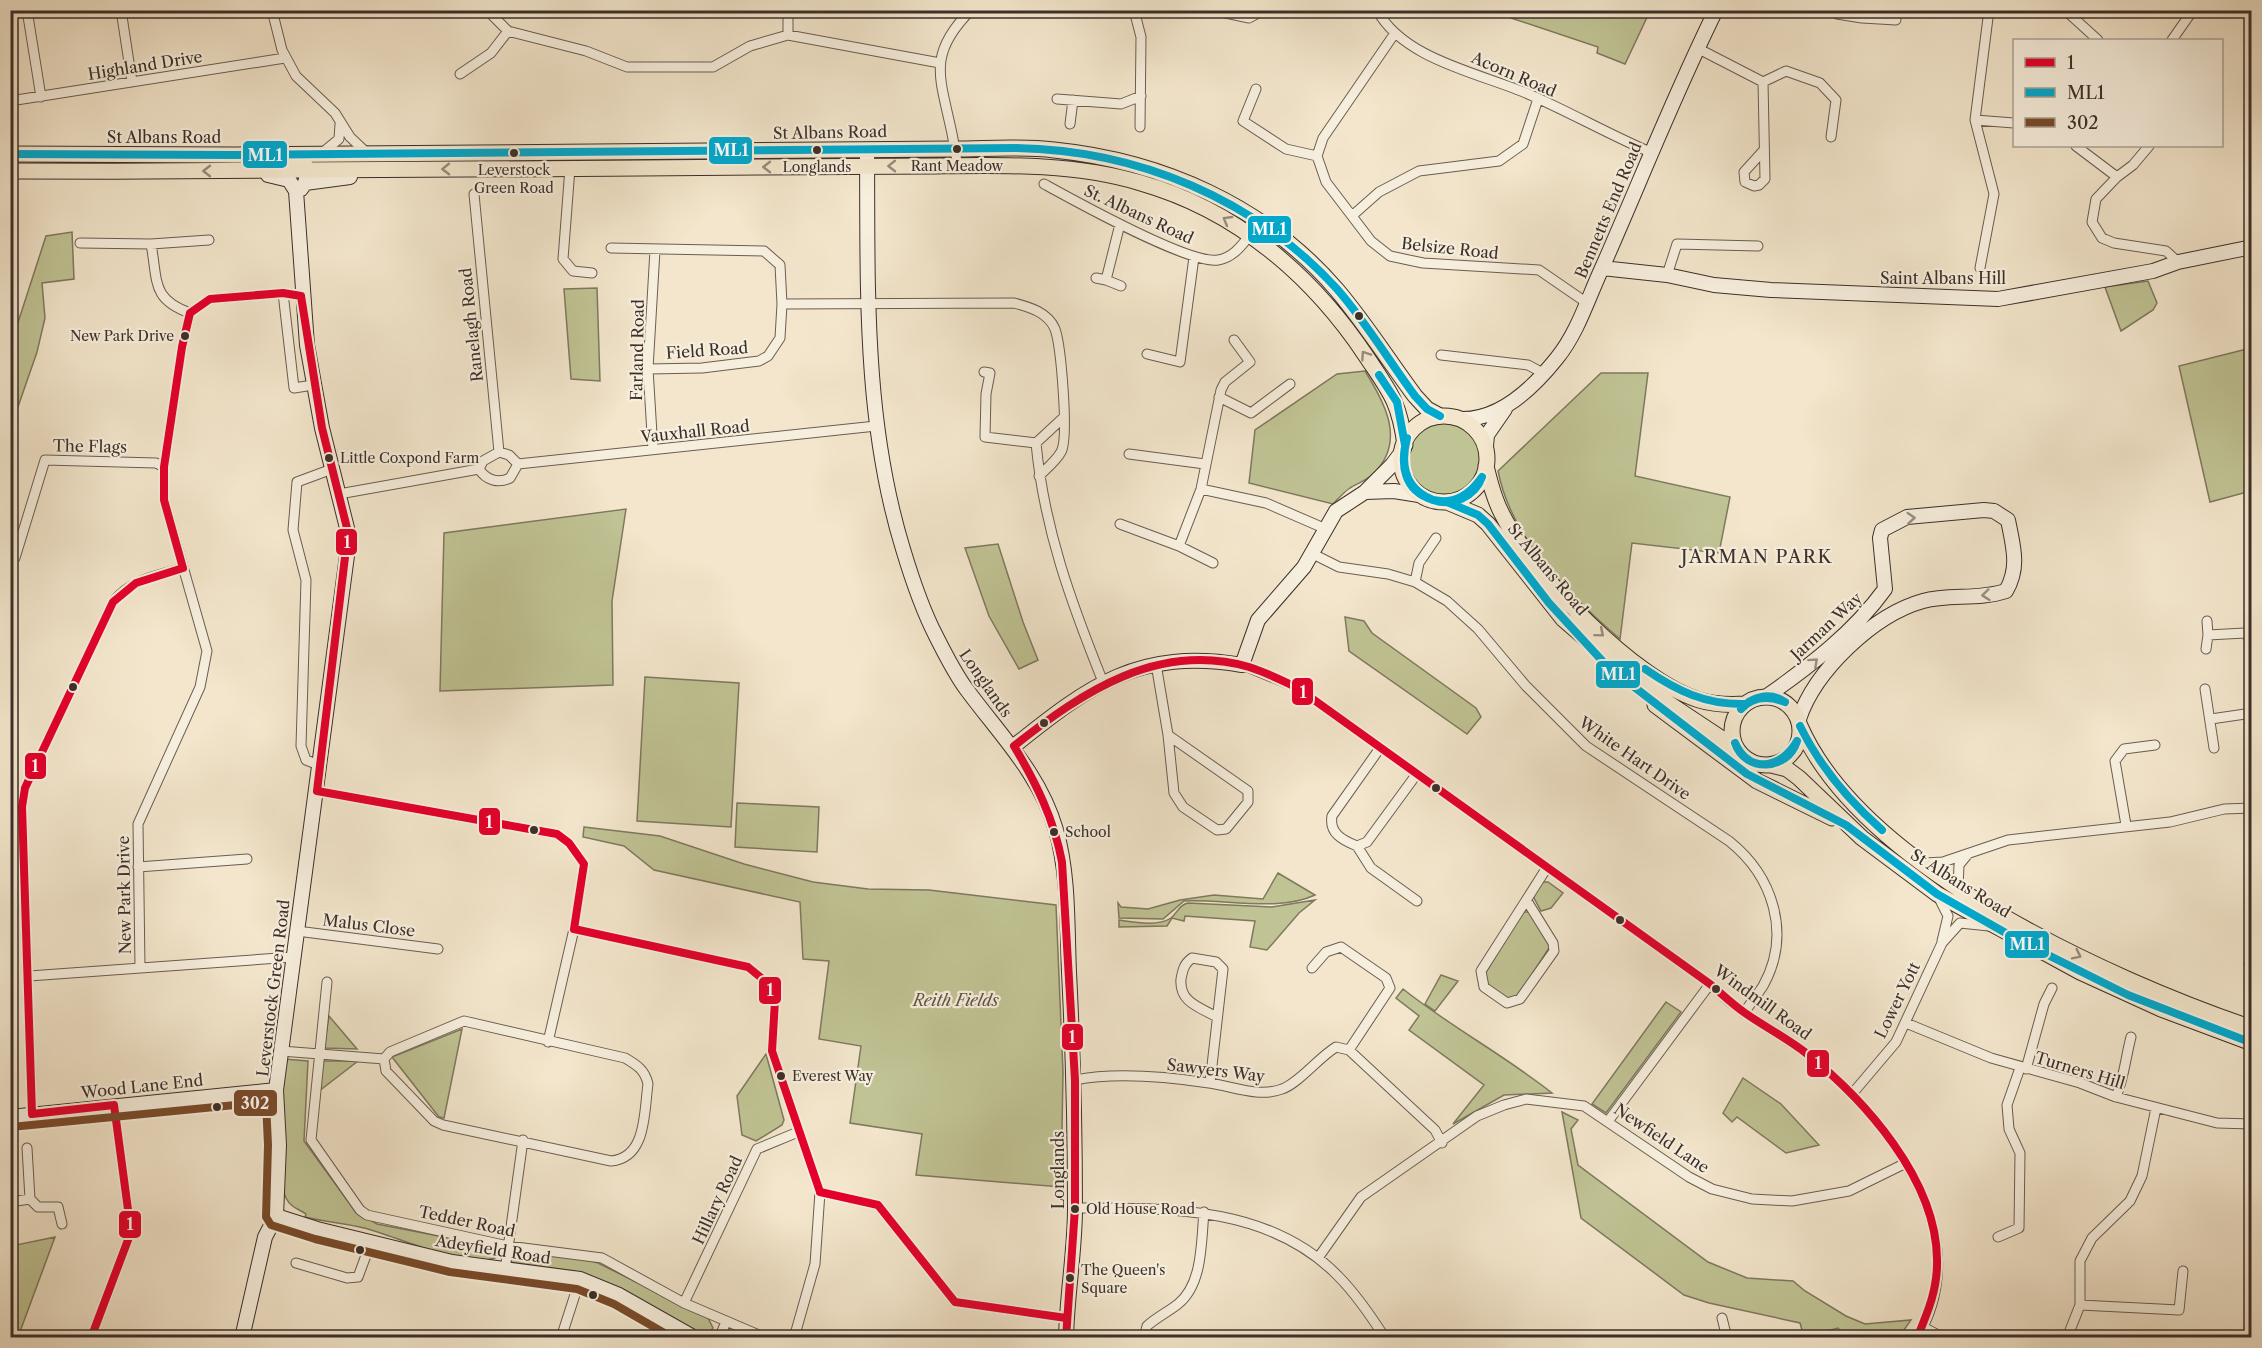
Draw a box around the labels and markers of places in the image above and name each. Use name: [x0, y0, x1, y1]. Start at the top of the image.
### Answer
marker: Rant Meadow: [951, 143, 963, 155]
marker: Longlands: [811, 144, 823, 156]
marker: Leverstock Green Road: [508, 147, 520, 159]
place label: Rant Meadow: [911, 157, 1004, 175]
place label: Longlands: [783, 158, 851, 176]
place label: Leverstock Green Road: [474, 161, 554, 197]
unlabelled marker: [1353, 310, 1365, 322]
place label: New Park Drive: [70, 327, 174, 345]
marker: New Park Drive: [179, 330, 191, 342]
place label: Little Coxpond Farm: [340, 449, 479, 467]
marker: Little Coxpond Farm: [323, 452, 335, 464]
unlabelled marker: [67, 681, 79, 693]
unlabelled marker: [1038, 717, 1050, 729]
unlabelled marker: [1430, 782, 1442, 794]
place label: School: [1065, 823, 1111, 841]
unlabelled marker: [528, 824, 540, 836]
marker: School: [1048, 826, 1060, 838]
unlabelled marker: [1614, 914, 1626, 926]
unlabelled marker: [1710, 983, 1722, 995]
place label: Everest Way: [792, 1067, 873, 1085]
marker: Everest Way: [775, 1070, 787, 1082]
unlabelled marker: [211, 1101, 223, 1113]
place label: Old House Road: [1086, 1200, 1196, 1218]
marker: Old House Road: [1069, 1203, 1081, 1215]
unlabelled marker: [354, 1244, 366, 1256]
place label: The Queen's Square: [1081, 1261, 1165, 1297]
marker: The Queen's Square: [1064, 1272, 1076, 1284]
unlabelled marker: [587, 1289, 599, 1301]

